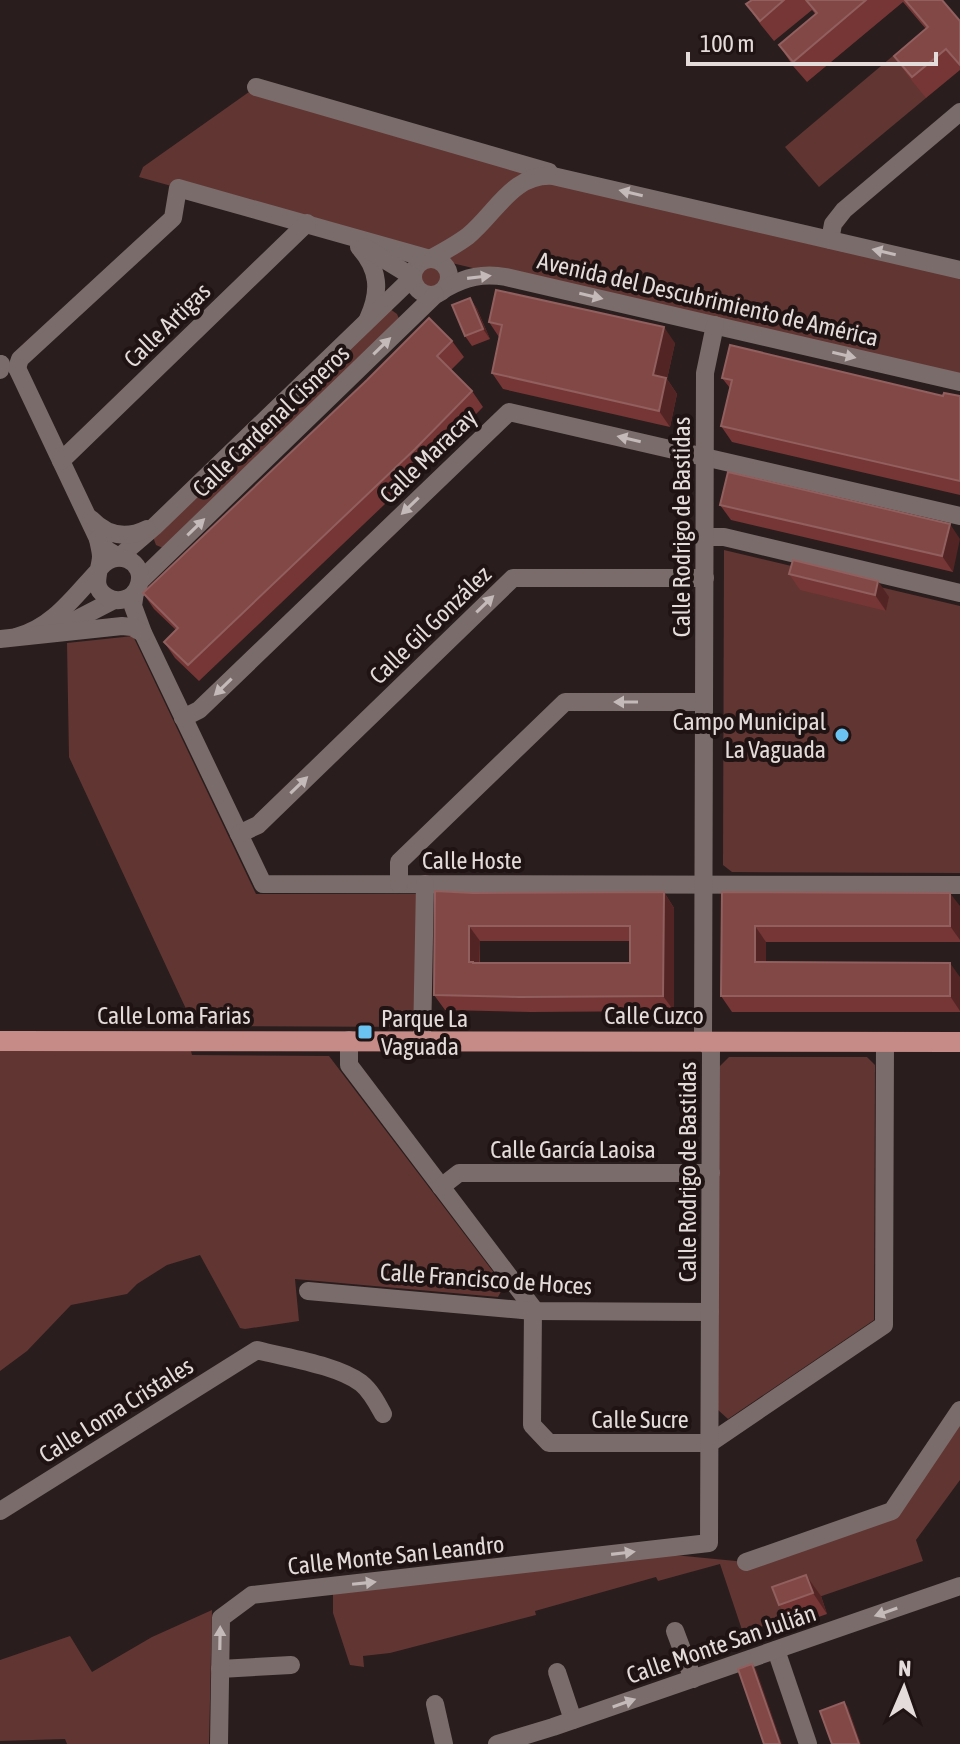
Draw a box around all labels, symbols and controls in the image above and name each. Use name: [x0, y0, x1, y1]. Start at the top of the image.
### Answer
scale bar: [688, 16, 936, 66]
text: 100 m: [700, 30, 754, 57]
one-way arrow: [618, 186, 643, 199]
one-way arrow: [871, 245, 896, 258]
street label: Avenida del Descubrimiento de América: [535, 247, 881, 351]
one-way arrow: [467, 270, 492, 283]
street label: Calle Artigas: [118, 277, 216, 373]
one-way arrow: [579, 290, 604, 303]
one-way arrow: [372, 337, 391, 356]
street label: Calle Cardenal Cisneros: [187, 340, 355, 502]
one-way arrow: [832, 350, 857, 362]
street label: Calle Maracay: [374, 403, 482, 509]
street label: Calle Rodrigo de Bastidas: [668, 417, 695, 637]
one-way arrow: [616, 432, 641, 445]
one-way arrow: [401, 497, 420, 515]
one-way arrow: [186, 518, 205, 537]
street label: Calle Gil González: [364, 560, 496, 689]
one-way arrow: [475, 596, 494, 614]
one-way arrow: [214, 677, 233, 696]
one-way arrow: [613, 696, 638, 708]
place label: Campo Municipal La Vaguada: [673, 708, 827, 763]
marker: Campo Municipal La Vaguada: [833, 726, 851, 744]
one-way arrow: [289, 777, 308, 795]
street label: Calle Hoste: [422, 847, 522, 874]
street label: Calle Loma Farias: [97, 1002, 251, 1029]
street label: Calle Cuzco: [604, 1002, 704, 1029]
place label: Parque La Vaguada: [381, 1005, 468, 1060]
marker: Parque La Vaguada: [356, 1023, 374, 1041]
street label: Calle Rodrigo de Bastidas: [674, 1062, 701, 1282]
street label: Calle García Laoisa: [490, 1136, 656, 1163]
street label: Calle Francisco de Hoces: [379, 1258, 593, 1300]
street label: Calle Loma Cristales: [34, 1352, 198, 1468]
street label: Calle Sucre: [591, 1406, 689, 1433]
street label: Calle Monte San Leandro: [286, 1530, 506, 1580]
one-way arrow: [610, 1546, 635, 1559]
one-way arrow: [352, 1576, 377, 1589]
street label: Calle Monte San Julián: [623, 1599, 819, 1689]
one-way arrow: [874, 1606, 898, 1618]
one-way arrow: [214, 1625, 227, 1650]
north arrow: [864, 1648, 944, 1728]
text: N: [898, 1655, 912, 1681]
one-way arrow: [612, 1696, 636, 1708]

